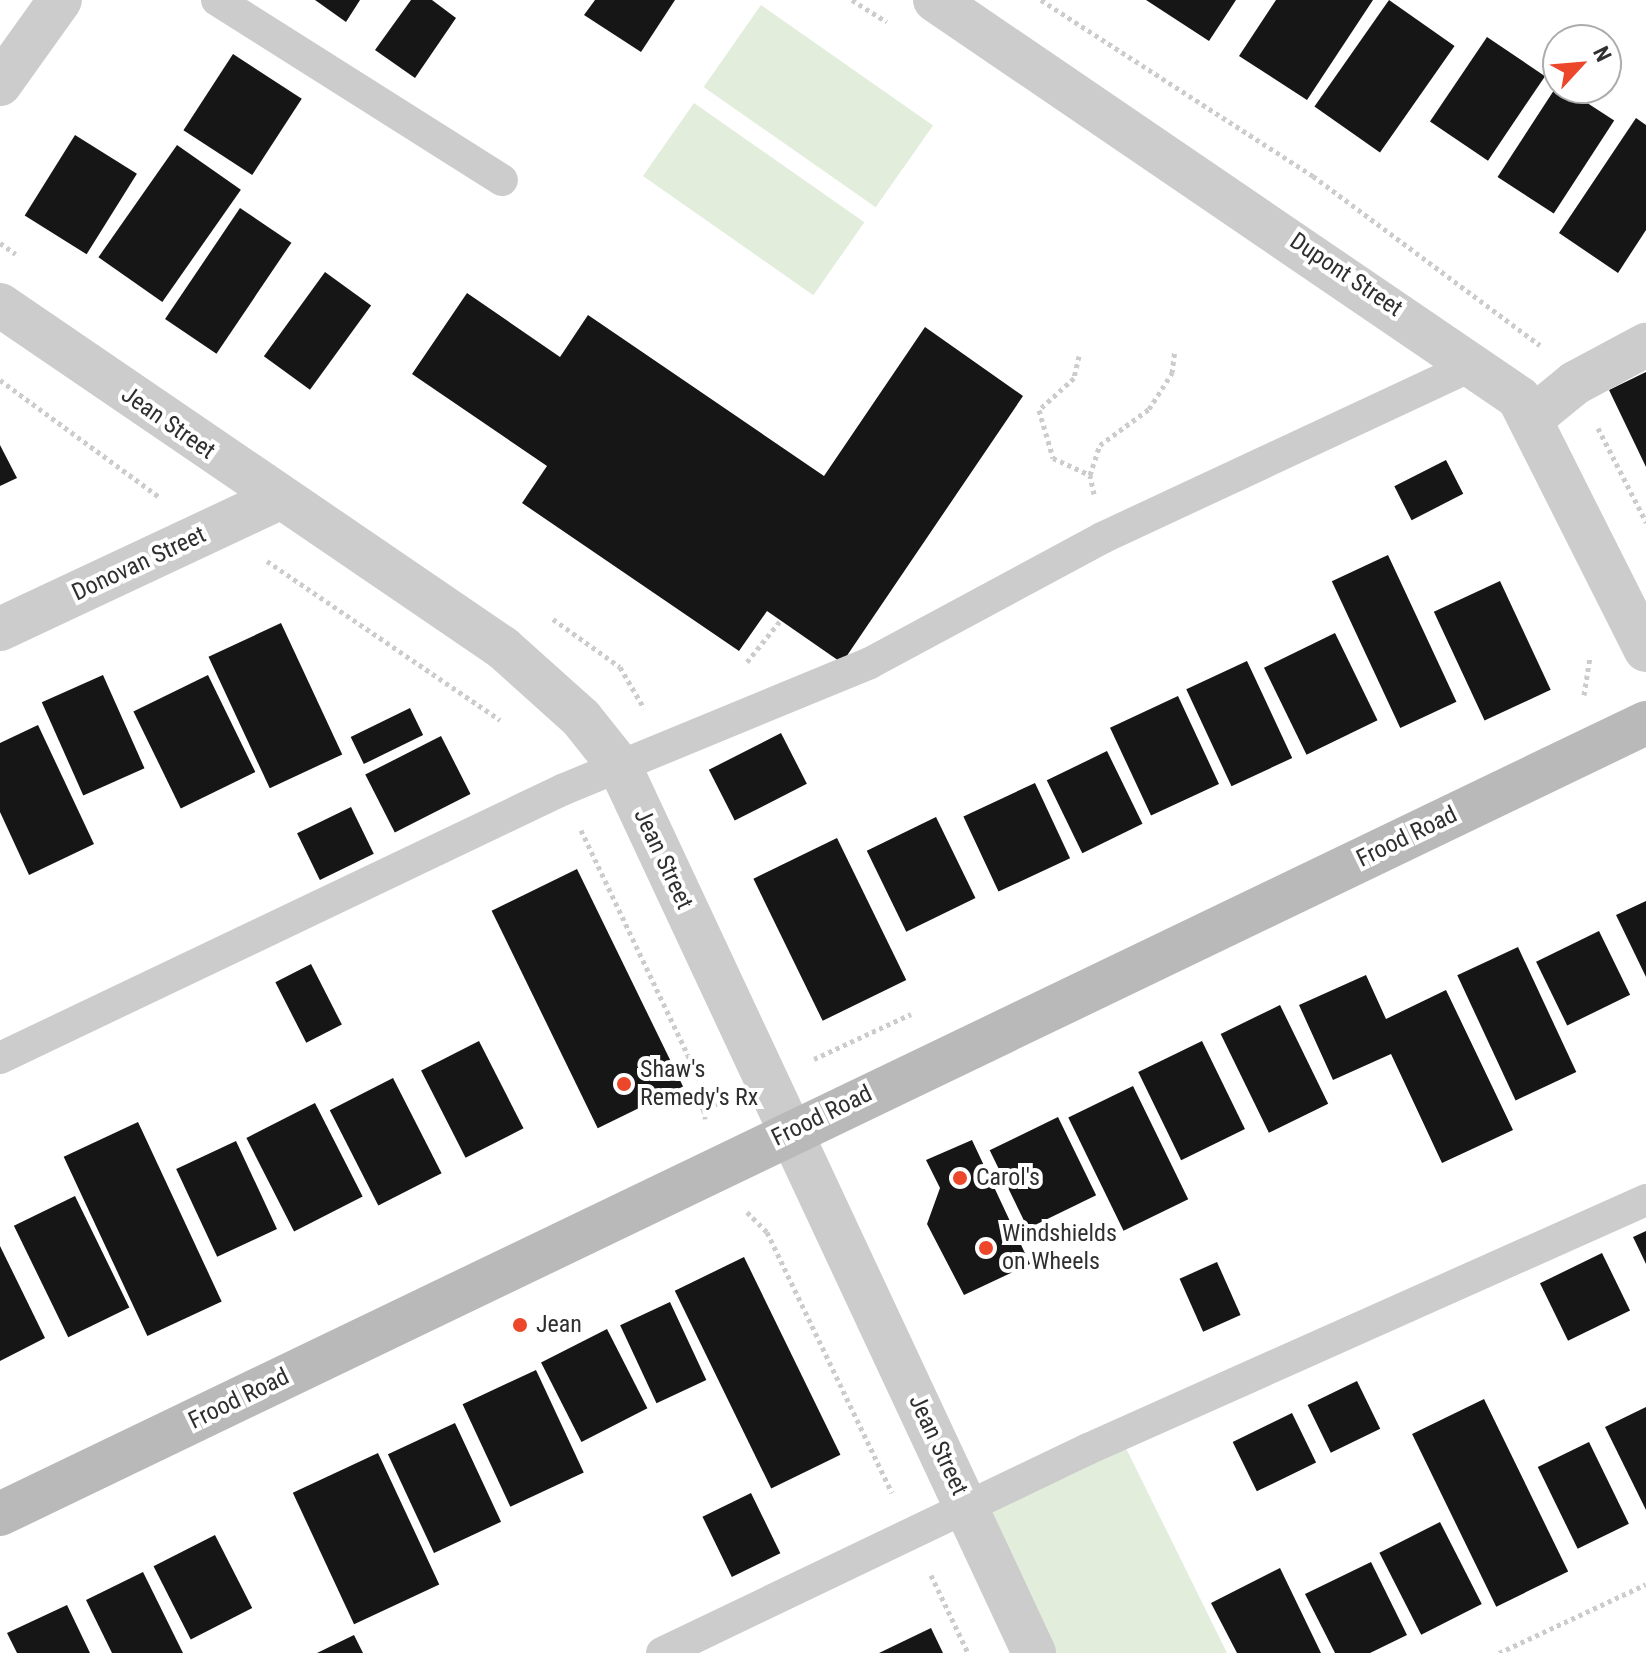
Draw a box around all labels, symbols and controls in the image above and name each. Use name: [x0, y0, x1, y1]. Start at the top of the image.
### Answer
north arrow: [1542, 24, 1622, 104]
text: N: [1588, 43, 1616, 66]
street label: Dupont Street: [1284, 227, 1408, 323]
street label: Jean Street: [116, 380, 220, 466]
street label: Donovan Street: [68, 520, 210, 608]
street label: Frood Road: [1352, 800, 1462, 874]
street label: Jean Street: [627, 804, 699, 914]
place label: Shaw's Remedy's Rx: [640, 1056, 758, 1112]
marker: Shaw's Remedy's Rx: [615, 1075, 633, 1093]
street label: Frood Road: [767, 1079, 877, 1153]
place label: Carol's: [976, 1164, 1040, 1192]
marker: Carol's: [951, 1169, 969, 1187]
place label: Windshields on Wheels: [1002, 1220, 1117, 1276]
marker: Windshields on Wheels: [977, 1239, 995, 1257]
place label: Jean: [536, 1311, 582, 1339]
marker: Jean: [511, 1316, 529, 1334]
street label: Frood Road: [184, 1362, 294, 1436]
street label: Jean Street: [902, 1390, 974, 1500]

